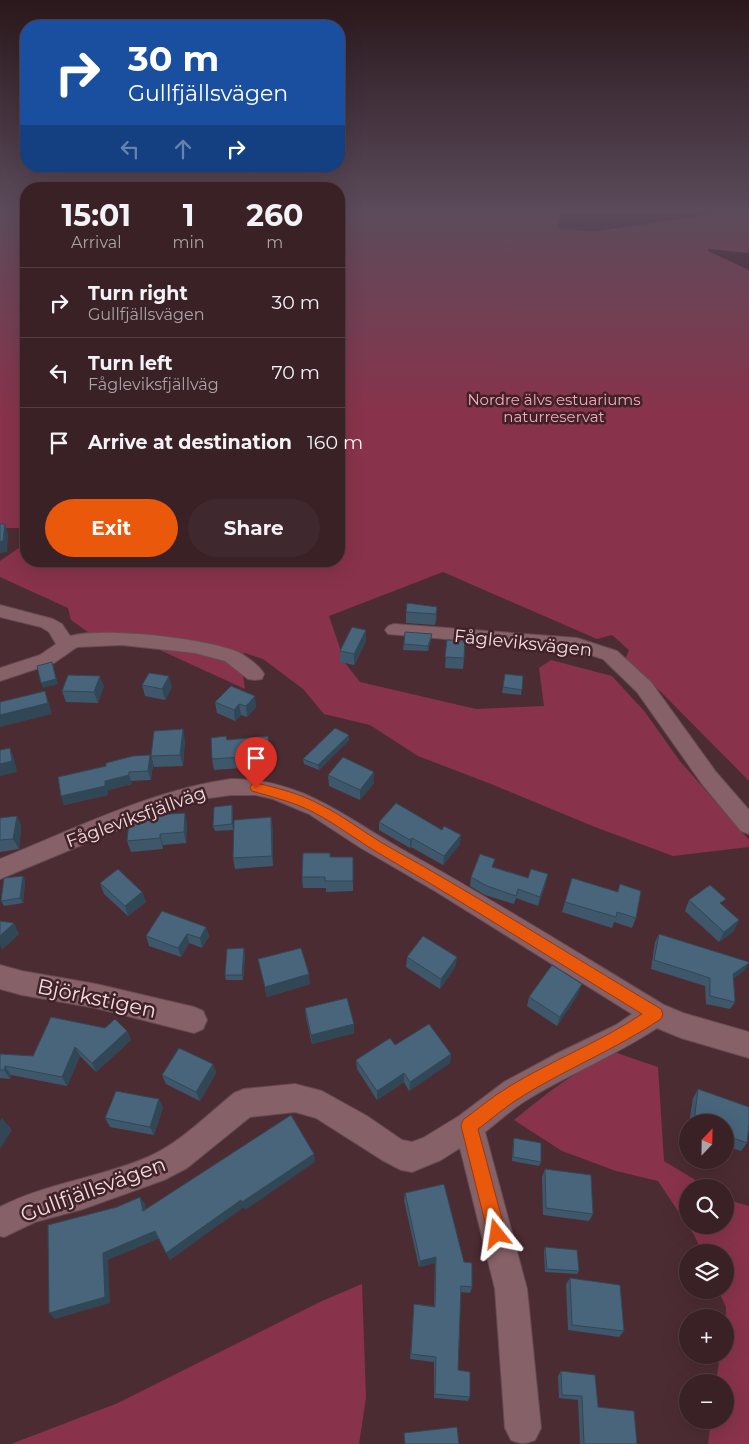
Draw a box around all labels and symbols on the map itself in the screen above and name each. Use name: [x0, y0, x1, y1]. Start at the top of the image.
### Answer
park label: Nordre älvs estuariums naturreservat: [467, 390, 641, 426]
street label: Fågleviksvägen: [453, 625, 593, 661]
pin: [235, 737, 277, 788]
street label: Fågleviksfjällväg: [63, 782, 209, 852]
street label: Björkstigen: [35, 973, 159, 1023]
north arrow: [679, 1114, 734, 1169]
street label: Gullfjällsvägen: [17, 1151, 169, 1227]
position arrow: [470, 1207, 522, 1259]

